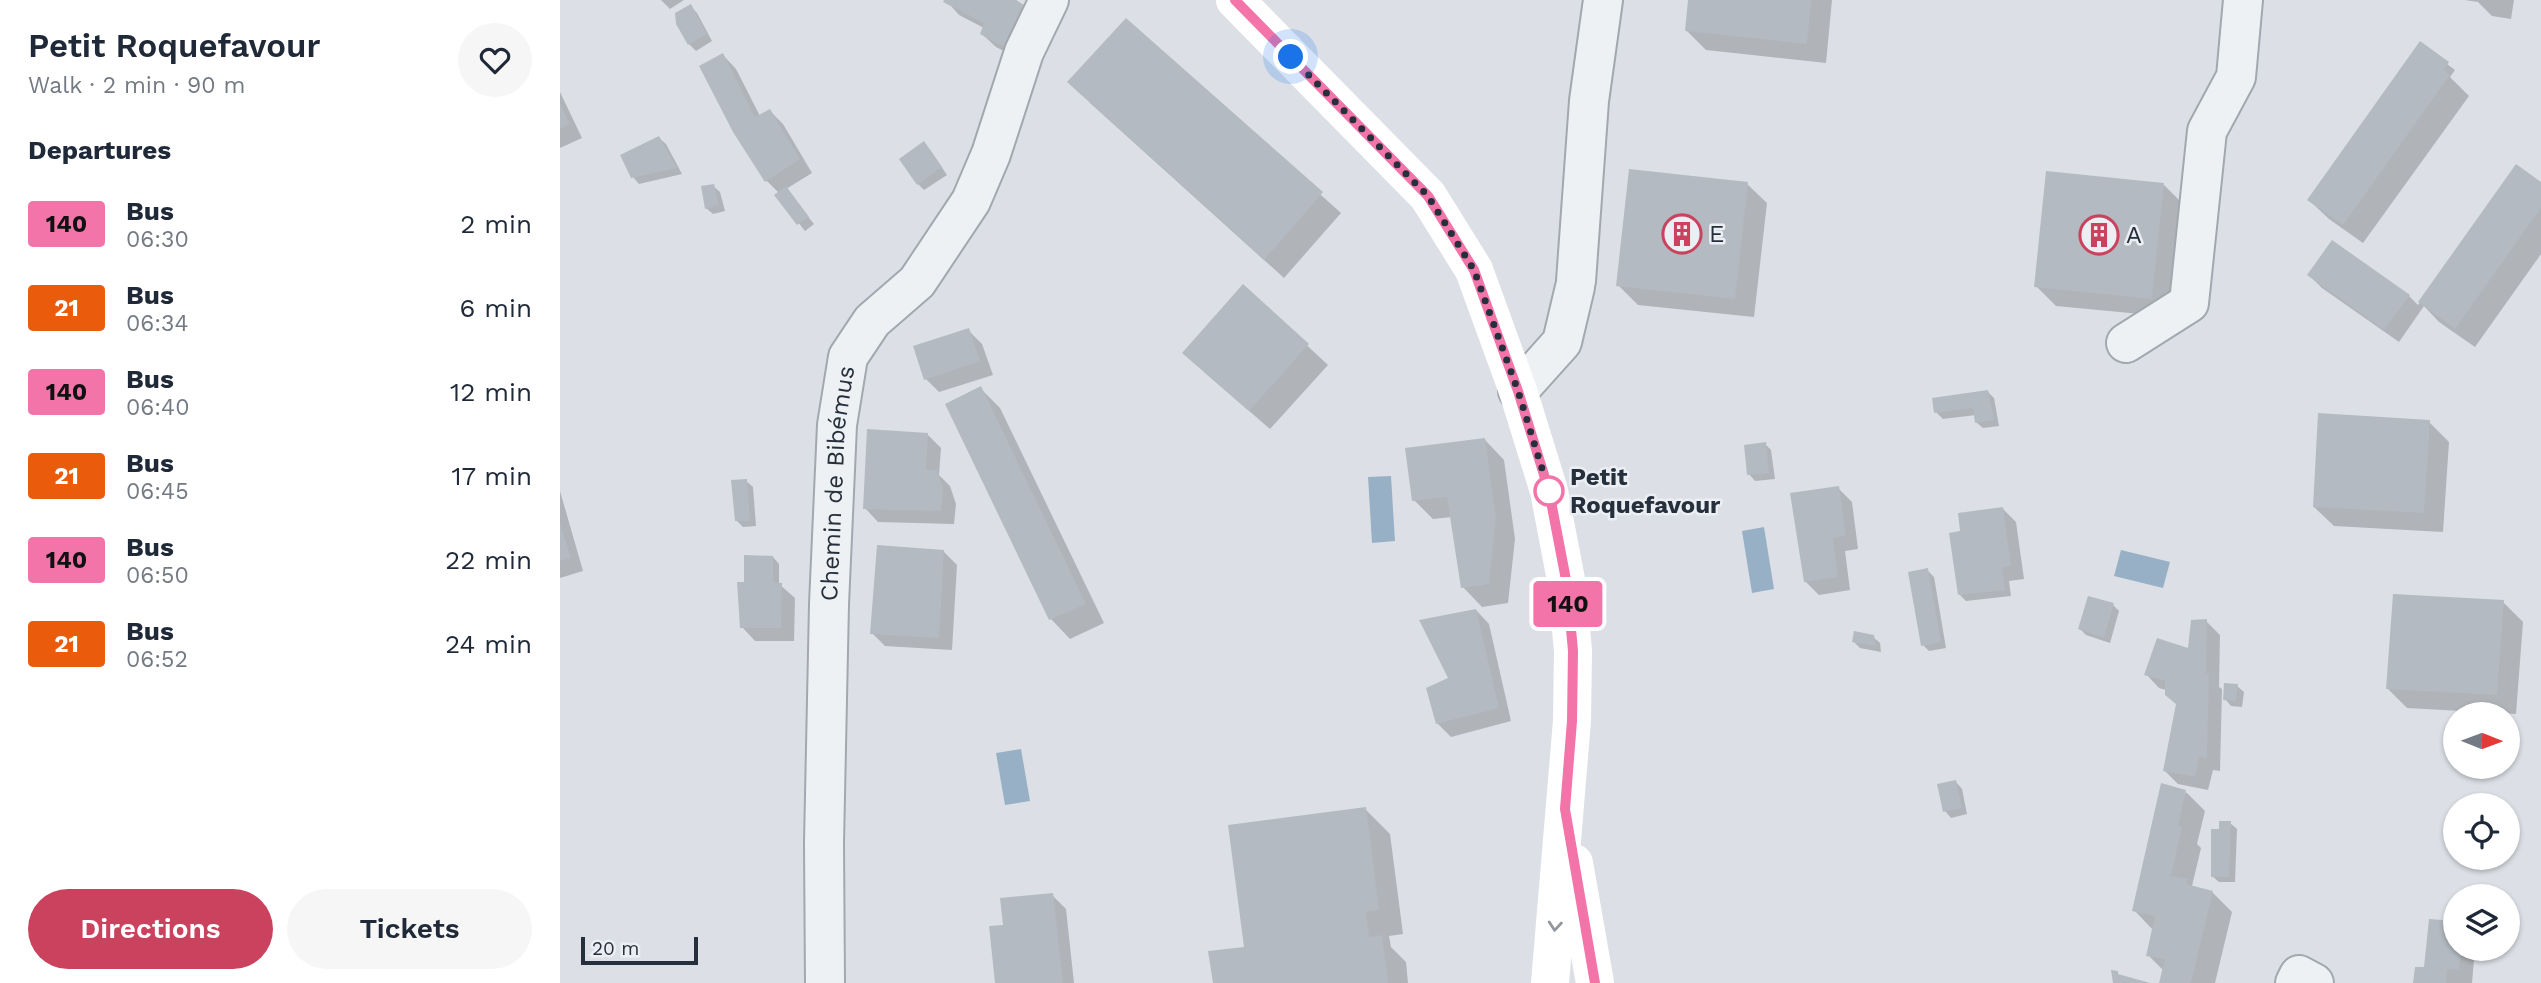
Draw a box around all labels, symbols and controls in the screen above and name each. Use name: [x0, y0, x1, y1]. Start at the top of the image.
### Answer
button: heart: [458, 23, 532, 97]
text: Petit Roquefavour: [28, 26, 320, 65]
your location: [1273, 39, 1308, 74]
text: Walk · 2 min · 90 m: [28, 72, 245, 99]
text: Departures: [28, 135, 171, 165]
text: Bus: [126, 196, 174, 226]
text: 2 min: [460, 209, 532, 239]
text: 140: [46, 210, 87, 238]
building icon: E: [1661, 213, 1703, 255]
building icon: A: [2078, 214, 2120, 256]
place label: E: [1709, 220, 1724, 248]
place label: A: [2126, 221, 2142, 249]
text: 06:30: [126, 226, 189, 253]
text: Bus: [126, 280, 174, 310]
text: 6 min: [460, 293, 532, 323]
text: 21: [54, 294, 79, 322]
text: 06:34: [126, 310, 189, 337]
text: Bus: [126, 364, 174, 394]
street label: Chemin de Bibémus: [815, 364, 860, 602]
text: 12 min: [450, 377, 532, 407]
text: 140: [46, 378, 87, 406]
text: 06:40: [126, 394, 189, 421]
text: Bus: [126, 448, 174, 478]
text: 17 min: [451, 461, 532, 491]
text: 21: [54, 462, 79, 490]
place label: Petit Roquefavour: [1570, 463, 1721, 519]
marker: Petit Roquefavour: [1534, 476, 1564, 506]
text: 06:45: [126, 478, 189, 505]
text: Bus: [126, 532, 174, 562]
text: 22 min: [445, 545, 532, 575]
text: 140: [46, 546, 87, 574]
text: 06:50: [126, 562, 189, 589]
line badge: 140: [1528, 581, 1608, 627]
text: 140: [1547, 590, 1589, 618]
text: Bus: [126, 616, 174, 646]
text: 24 min: [445, 629, 532, 659]
text: 21: [54, 630, 79, 658]
text: 06:52: [126, 646, 188, 673]
north arrow: [2443, 702, 2520, 779]
map controls: [2443, 702, 2520, 961]
button: locate: [2443, 793, 2520, 870]
button: layers: [2443, 884, 2520, 961]
button: Directions: [28, 889, 273, 969]
button: Tickets: [287, 889, 532, 969]
one-way arrow: [1548, 921, 1563, 932]
scale bar: [581, 934, 698, 966]
text: 20 m: [592, 937, 639, 960]

